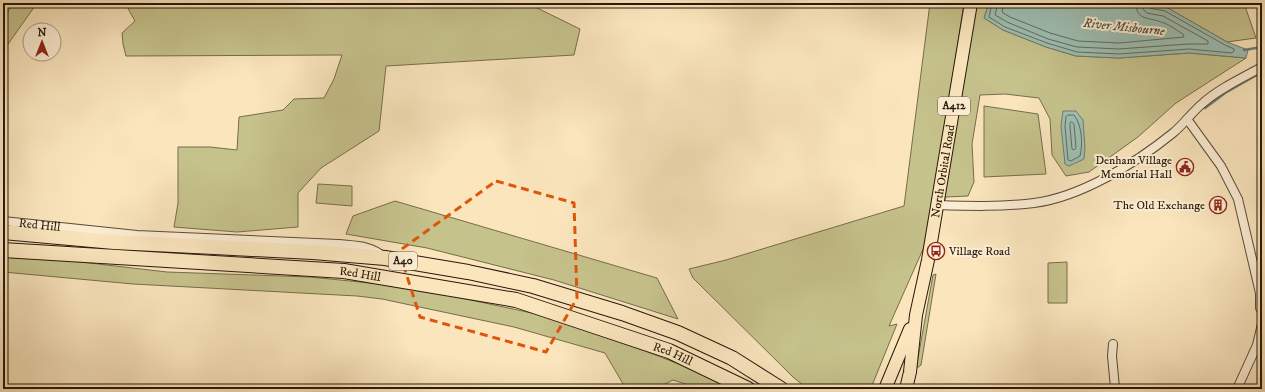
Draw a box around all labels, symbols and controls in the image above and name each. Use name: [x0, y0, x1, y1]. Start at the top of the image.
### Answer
water label: River Misbourne: [1081, 15, 1166, 39]
north arrow: [22, 22, 62, 62]
text: N: [37, 26, 47, 40]
road number: A412: [938, 97, 970, 115]
street label: North Orbital Road: [928, 124, 958, 219]
place label: Denham Village Memorial Hall: [1095, 153, 1172, 182]
public building icon: Denham Village Memorial Hall: [1175, 157, 1195, 177]
building icon: The Old Exchange: [1208, 195, 1228, 215]
place label: The Old Exchange: [1114, 198, 1205, 213]
street label: Red Hill: [18, 215, 62, 235]
bus stop icon: Village Road: [926, 241, 946, 261]
place label: Village Road: [948, 244, 1010, 259]
road number: A40: [389, 252, 417, 270]
street label: Red Hill: [339, 263, 382, 285]
street label: Red Hill: [651, 339, 696, 369]

